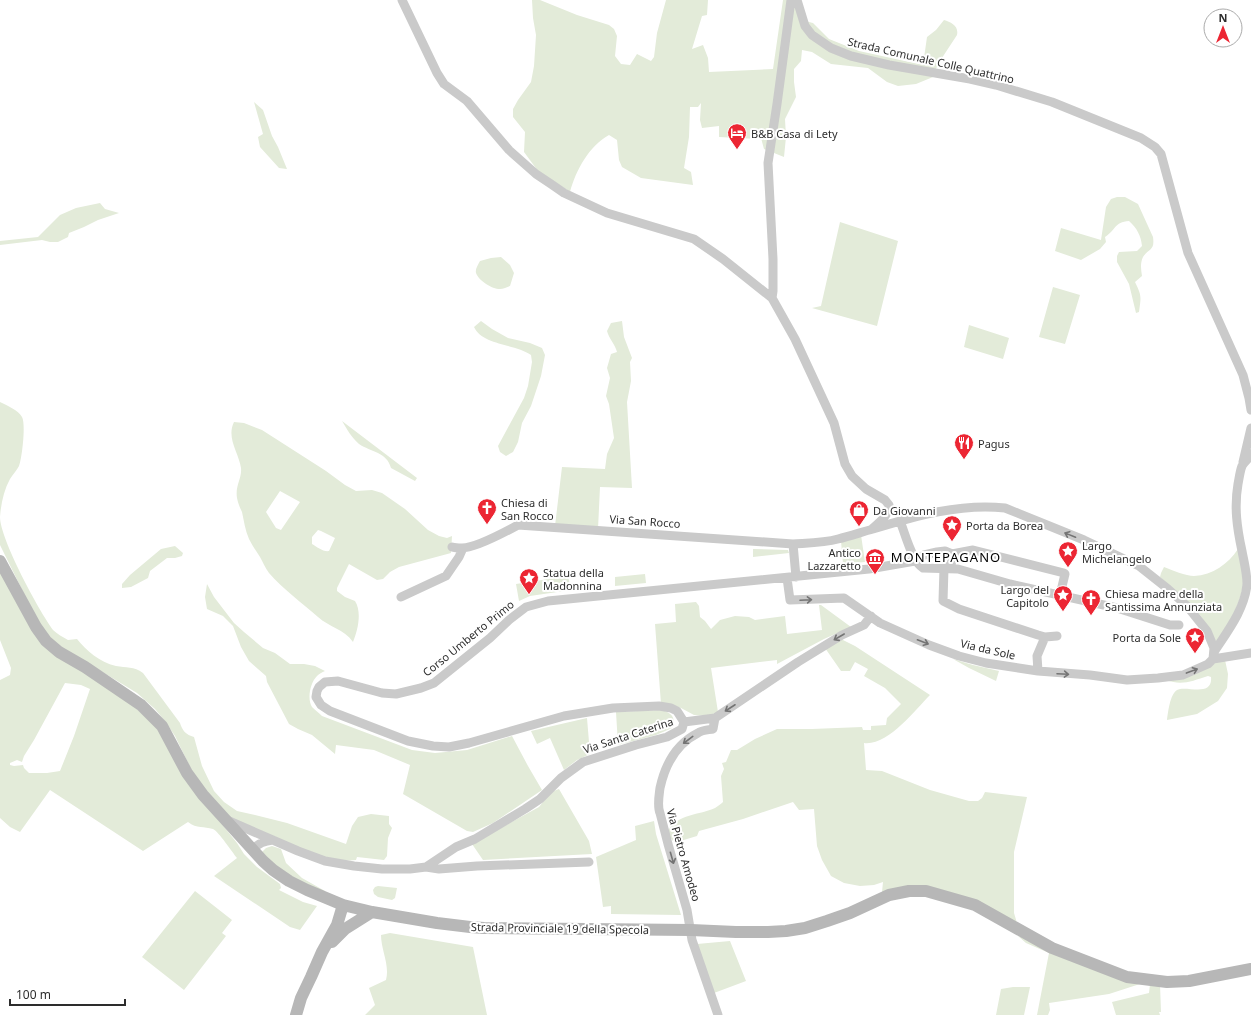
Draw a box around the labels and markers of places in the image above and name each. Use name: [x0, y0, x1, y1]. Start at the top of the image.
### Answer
hotel icon: B&B Casa di Lety: [726, 122, 748, 150]
place label: B&B Casa di Lety: [751, 126, 838, 141]
restaurant icon: Pagus: [953, 432, 975, 460]
place label: Pagus: [978, 436, 1010, 451]
place label: Chiesa di San Rocco: [501, 495, 554, 523]
church icon: Chiesa di San Rocco: [476, 497, 498, 525]
shop icon: Da Giovanni: [848, 499, 870, 527]
place label: Da Giovanni: [873, 503, 936, 518]
place icon: Porta da Borea: [941, 514, 963, 542]
place label: Porta da Borea: [966, 518, 1043, 533]
place label: Largo Michelangelo: [1082, 538, 1152, 566]
place icon: Largo Michelangelo: [1057, 540, 1079, 568]
place label: Antico Lazzaretto: [807, 545, 861, 573]
museum icon: Antico Lazzaretto: [864, 547, 886, 575]
place label: Statua della Madonnina: [543, 565, 604, 593]
place icon: Statua della Madonnina: [518, 567, 540, 595]
place label: Largo del Capitolo: [1001, 582, 1049, 610]
place icon: Largo del Capitolo: [1052, 584, 1074, 612]
place label: Chiesa madre della Santissima Annunziata: [1105, 586, 1222, 614]
church icon: Chiesa madre della Santissima Annunziata: [1080, 588, 1102, 616]
place icon: Porta da Sole: [1184, 626, 1206, 654]
place label: Porta da Sole: [1113, 630, 1181, 645]

